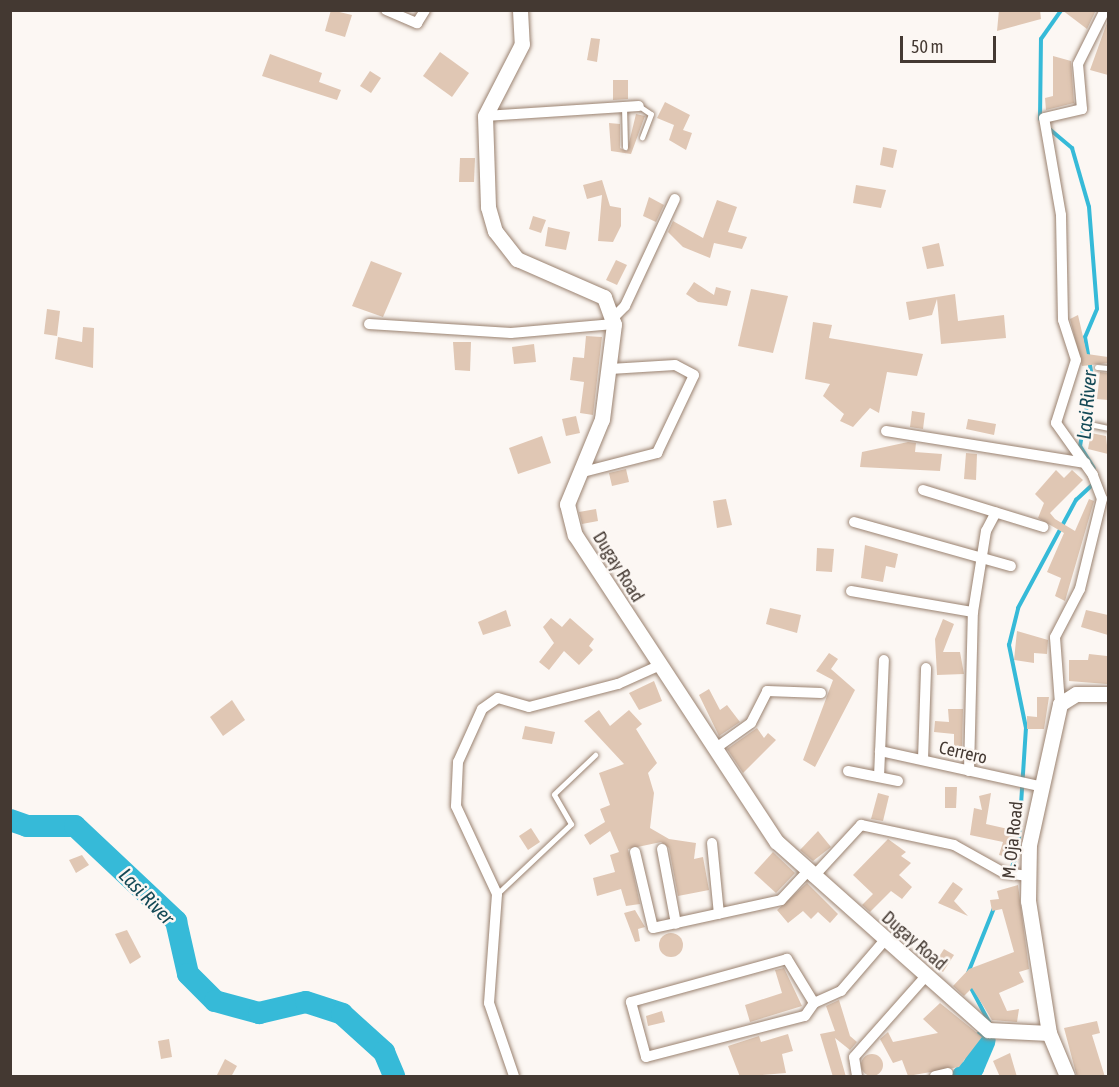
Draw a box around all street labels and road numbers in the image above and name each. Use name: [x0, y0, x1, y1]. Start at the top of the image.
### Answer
street label: Dugay Road: [588, 528, 648, 606]
street label: Cerrero: [937, 737, 989, 769]
street label: M. Oja Road: [998, 800, 1028, 880]
street label: Dugay Road: [877, 907, 951, 975]

